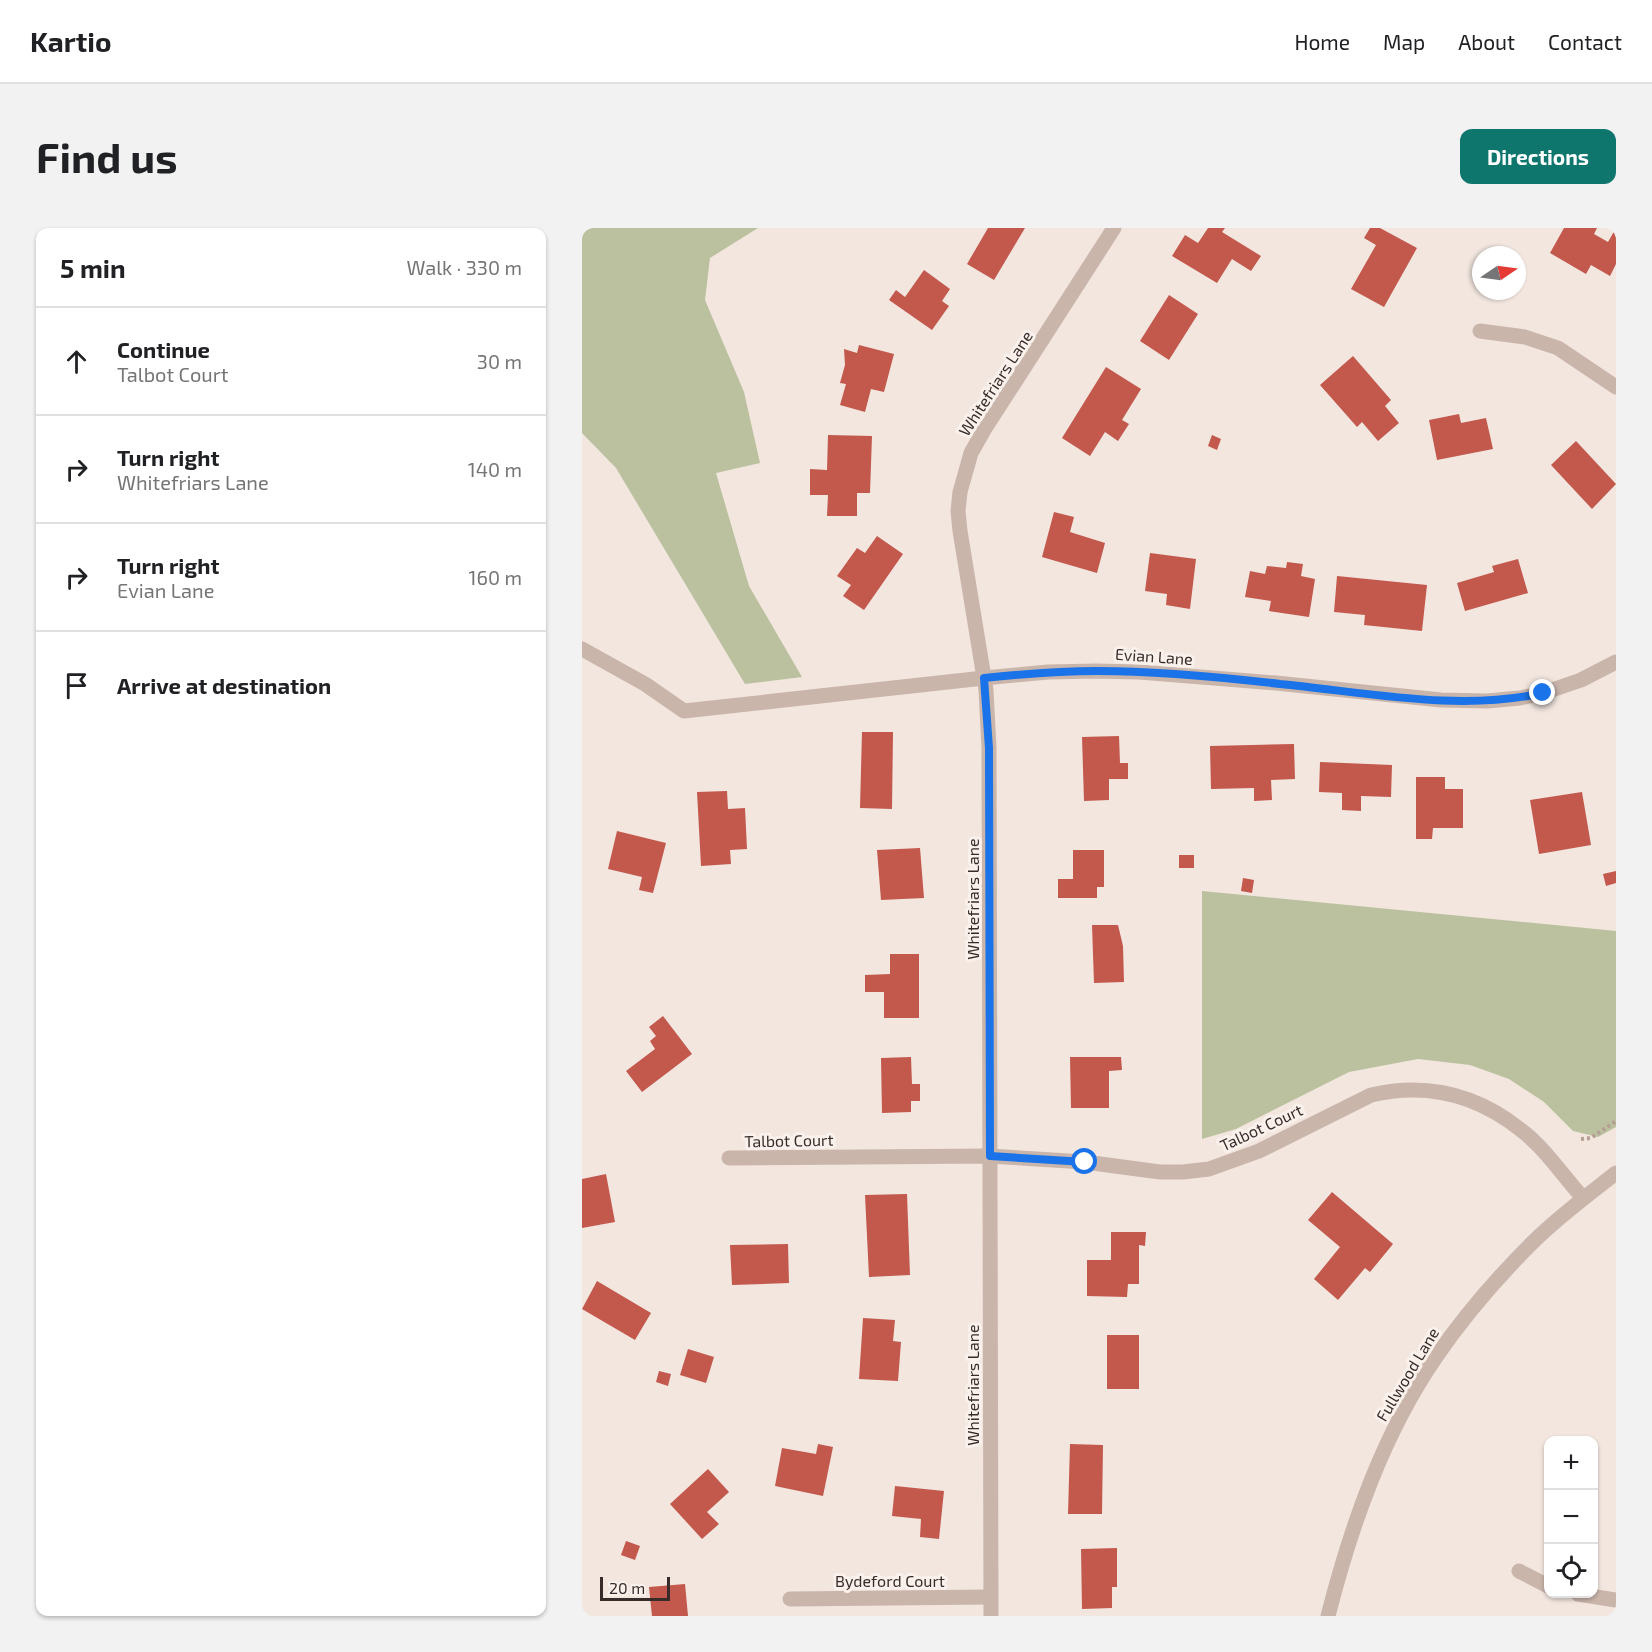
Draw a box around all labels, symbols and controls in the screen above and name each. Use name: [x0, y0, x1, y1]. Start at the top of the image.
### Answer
text: Kartio: [30, 24, 111, 58]
text: Home: [1294, 29, 1350, 54]
text: Map: [1383, 29, 1425, 54]
text: About: [1458, 29, 1515, 54]
text: Contact: [1548, 29, 1622, 54]
button: Directions: [1460, 129, 1616, 184]
text: Find us: [36, 131, 178, 181]
north arrow: [1472, 246, 1526, 300]
text: 5 min: [60, 252, 126, 283]
text: Walk · 330 m: [406, 255, 522, 279]
street label: Whitefriars Lane: [954, 327, 1036, 439]
text: Continue: [117, 336, 210, 362]
icon: ahead: [60, 345, 93, 378]
text: 30 m: [477, 349, 522, 373]
text: Talbot Court: [117, 362, 228, 386]
text: Turn right: [117, 444, 219, 470]
icon: right: [60, 453, 93, 486]
text: 140 m: [468, 457, 522, 481]
text: Whitefriars Lane: [117, 470, 269, 494]
text: Turn right: [117, 552, 219, 578]
icon: right: [60, 561, 93, 594]
text: 160 m: [469, 565, 522, 589]
text: Evian Lane: [117, 578, 214, 602]
street label: Evian Lane: [1114, 644, 1194, 668]
icon: arrive: [60, 669, 93, 702]
text: Arrive at destination: [117, 672, 331, 698]
route end: [1529, 679, 1555, 705]
street label: Whitefriars Lane: [963, 838, 982, 960]
street label: Talbot Court: [1217, 1100, 1305, 1154]
street label: Talbot Court: [744, 1130, 834, 1150]
route start: [1071, 1148, 1097, 1174]
street label: Whitefriars Lane: [963, 1324, 982, 1446]
street label: Fullwood Lane: [1372, 1324, 1442, 1424]
map controls: [1544, 1436, 1598, 1598]
button: +: [1544, 1436, 1598, 1490]
button: −: [1544, 1490, 1598, 1544]
button: locate: [1544, 1544, 1598, 1598]
street label: Bydeford Court: [835, 1571, 945, 1590]
scale bar: [600, 1574, 670, 1602]
text: 20 m: [609, 1578, 645, 1597]

